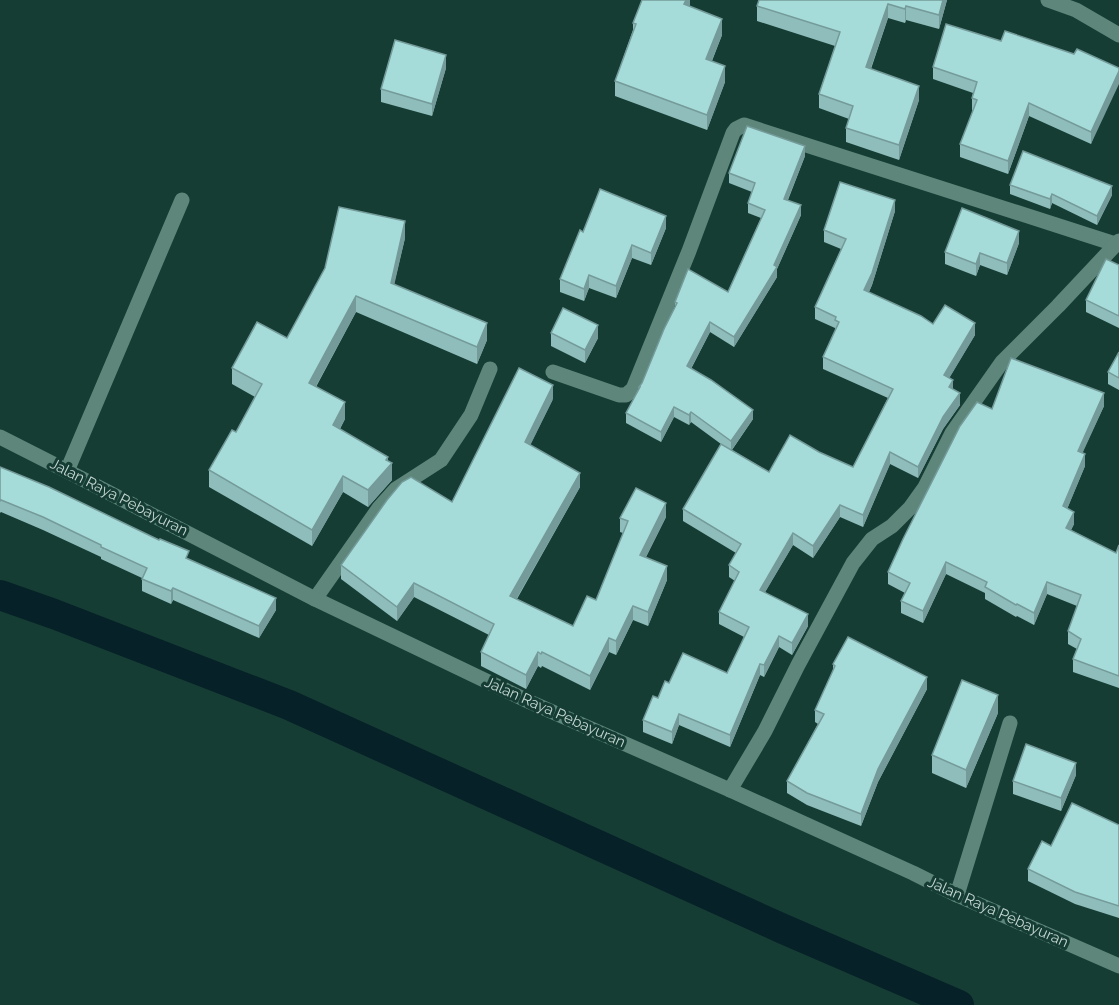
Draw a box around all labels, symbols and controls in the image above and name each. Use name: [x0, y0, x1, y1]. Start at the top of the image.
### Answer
street label: Jalan Raya Pebayuran: [47, 454, 191, 540]
street label: Jalan Raya Pebayuran: [482, 673, 628, 751]
street label: Jalan Raya Pebayuran: [925, 873, 1071, 951]

